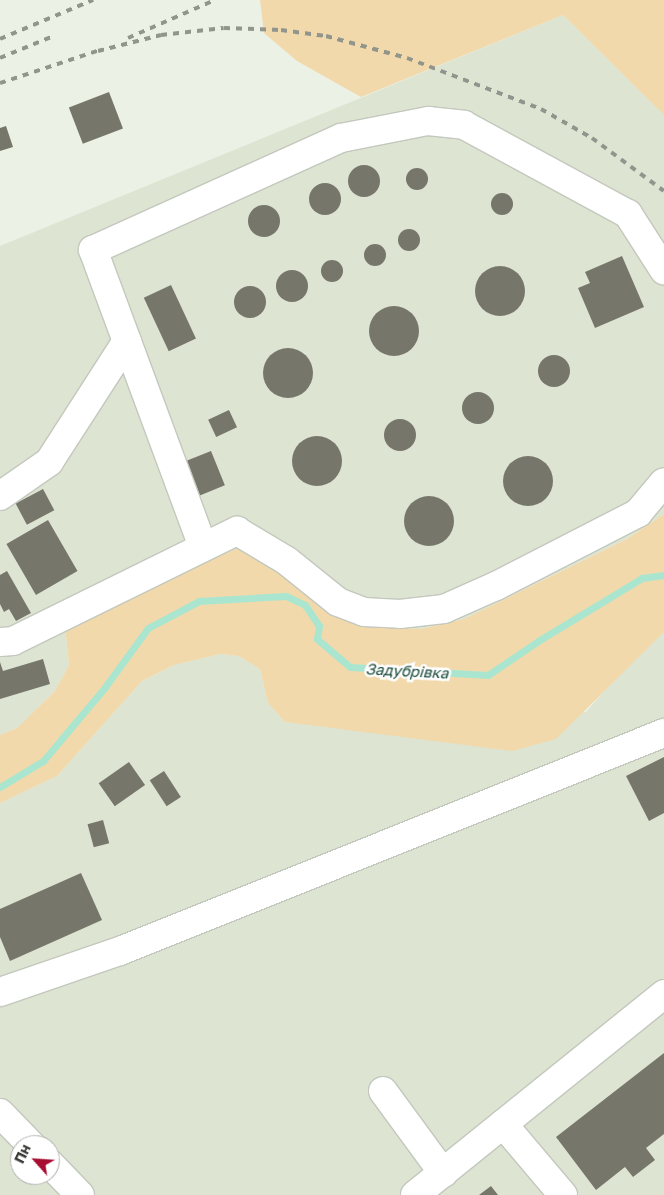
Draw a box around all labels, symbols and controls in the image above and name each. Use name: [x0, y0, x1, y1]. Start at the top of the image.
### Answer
water label: Задубрівка: [365, 660, 449, 682]
north arrow: [10, 1135, 60, 1185]
text: Пн: [10, 1141, 34, 1166]

